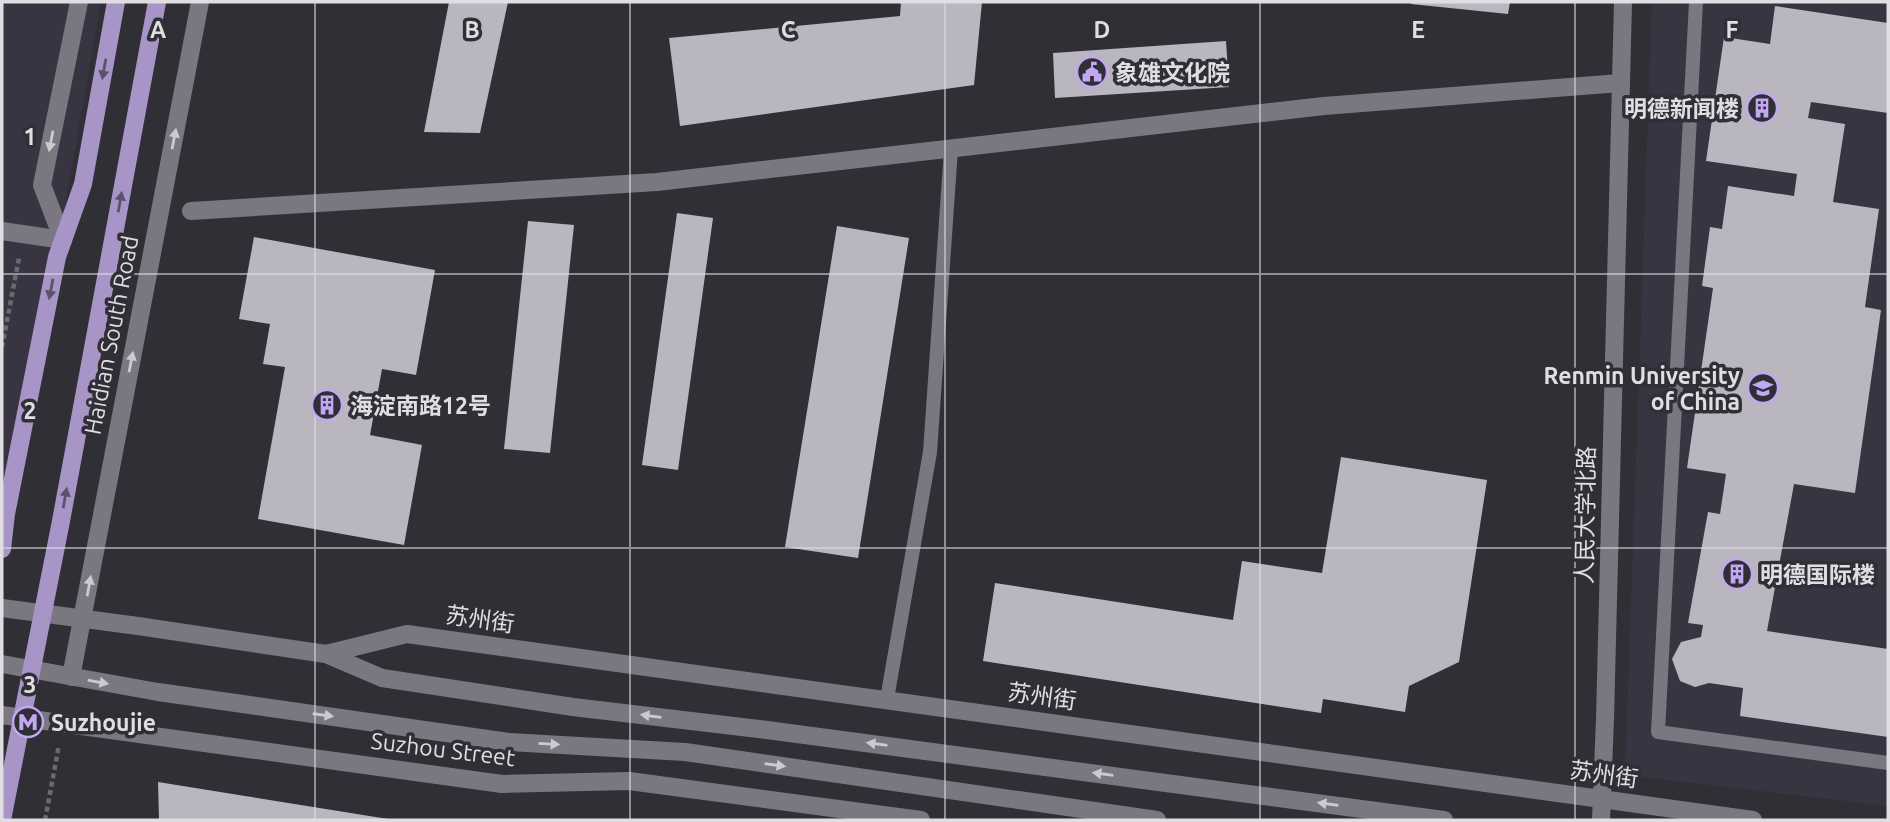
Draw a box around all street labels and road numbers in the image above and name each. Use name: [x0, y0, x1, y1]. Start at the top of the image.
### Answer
street label: Haidian South Road: [79, 234, 143, 436]
street label: 人民大学北路: [1571, 446, 1599, 584]
street label: 苏州街: [444, 602, 516, 636]
street label: 苏州街: [1006, 679, 1078, 713]
street label: Suzhou Street: [370, 728, 516, 770]
street label: 苏州街: [1568, 757, 1640, 791]

